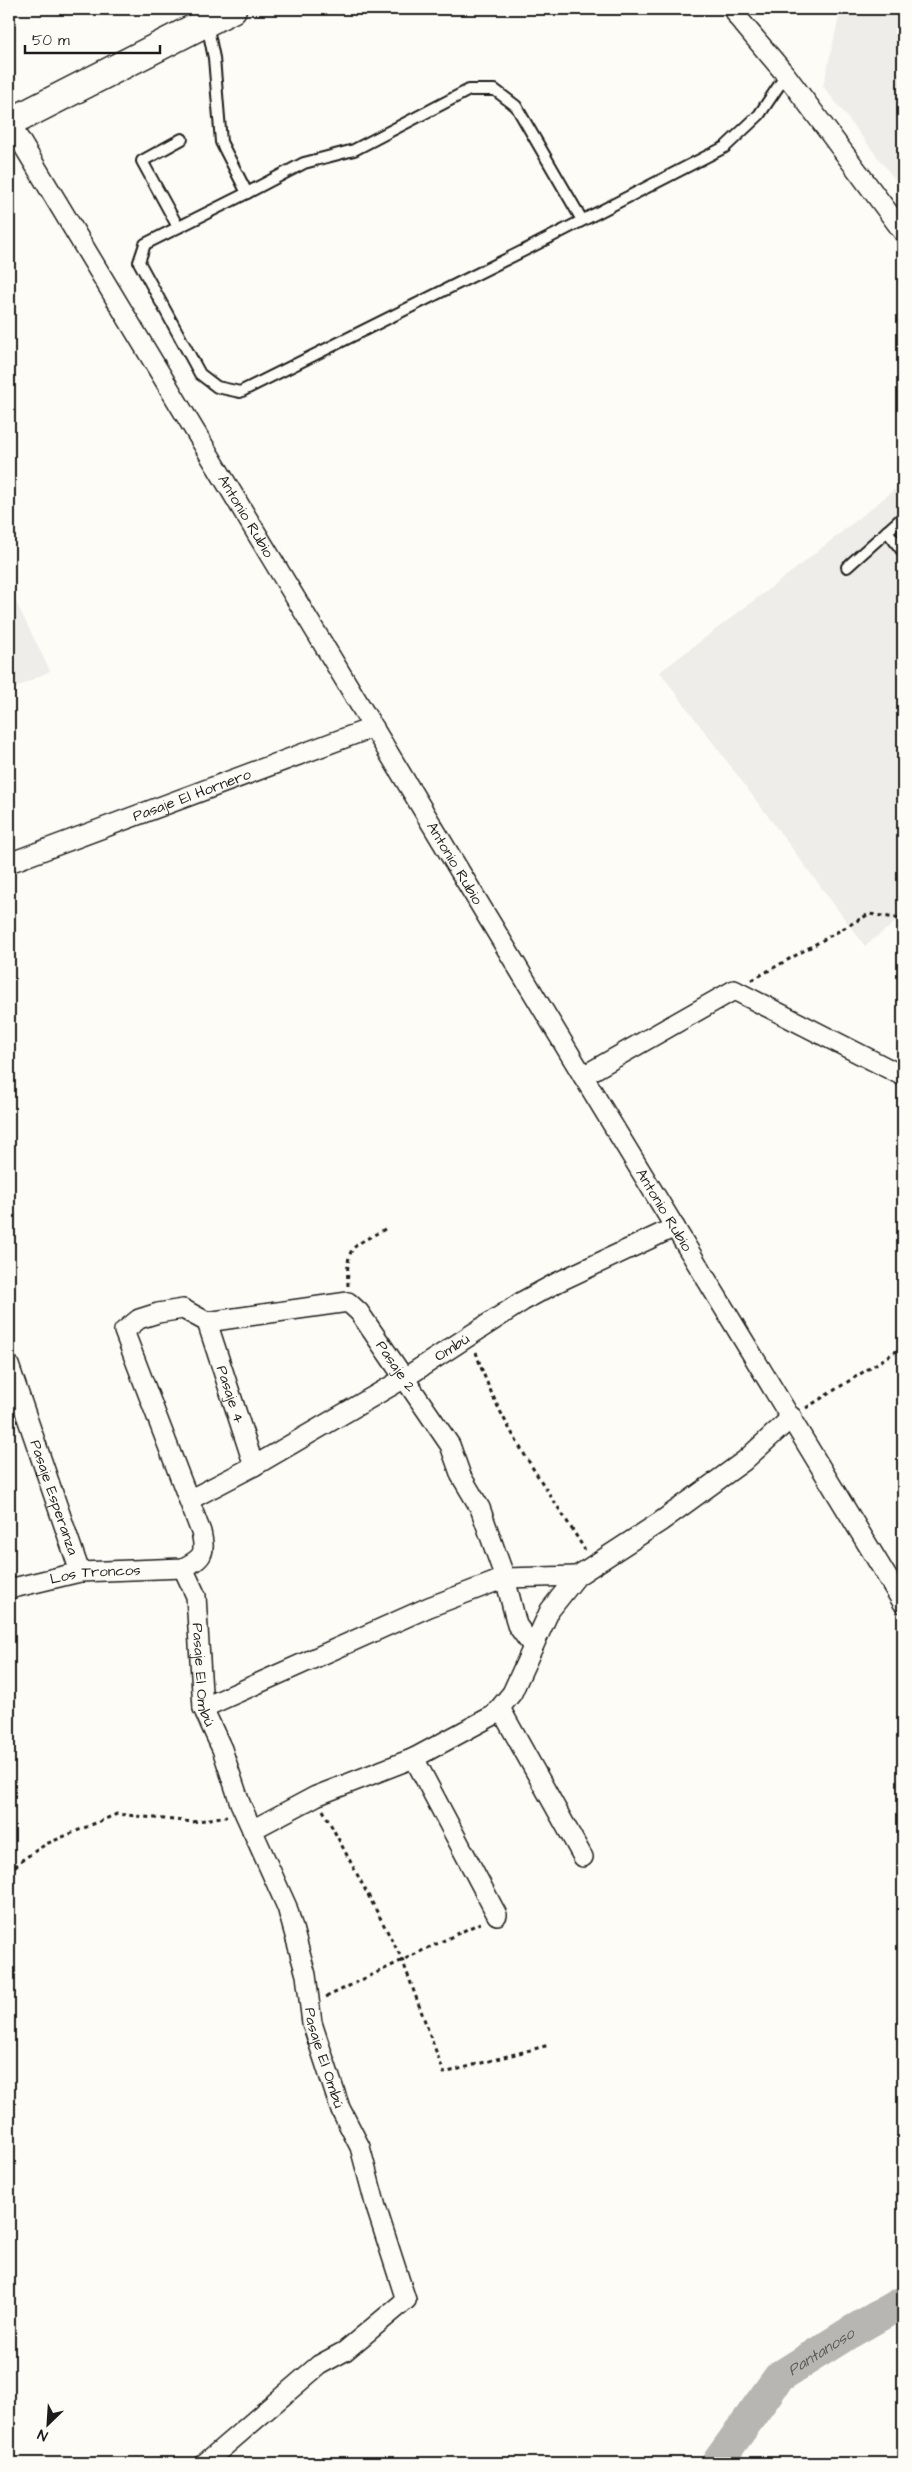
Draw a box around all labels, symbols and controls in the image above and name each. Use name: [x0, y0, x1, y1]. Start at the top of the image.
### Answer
scale bar: [25, 22, 160, 54]
text: 50 m: [32, 30, 70, 51]
street label: Antonio Rubio: [213, 471, 279, 562]
street label: Pasaje El Hornero: [130, 764, 254, 827]
street label: Antonio Rubio: [421, 818, 488, 909]
street label: Antonio Rubio: [631, 1165, 697, 1256]
street label: Ombú: [430, 1328, 474, 1367]
street label: Pasaje 2: [371, 1337, 421, 1397]
street label: Pasaje 4: [211, 1363, 249, 1426]
street label: Pasaje Esperanza: [24, 1437, 84, 1558]
street label: Los Troncos: [48, 1560, 142, 1590]
street label: Pasaje El Ombú: [187, 1622, 220, 1730]
street label: Pasaje El Ombú: [299, 2006, 349, 2111]
water label: Pantanoso: [783, 2322, 859, 2381]
north arrow: [22, 2400, 72, 2450]
text: N: [35, 2424, 51, 2446]

